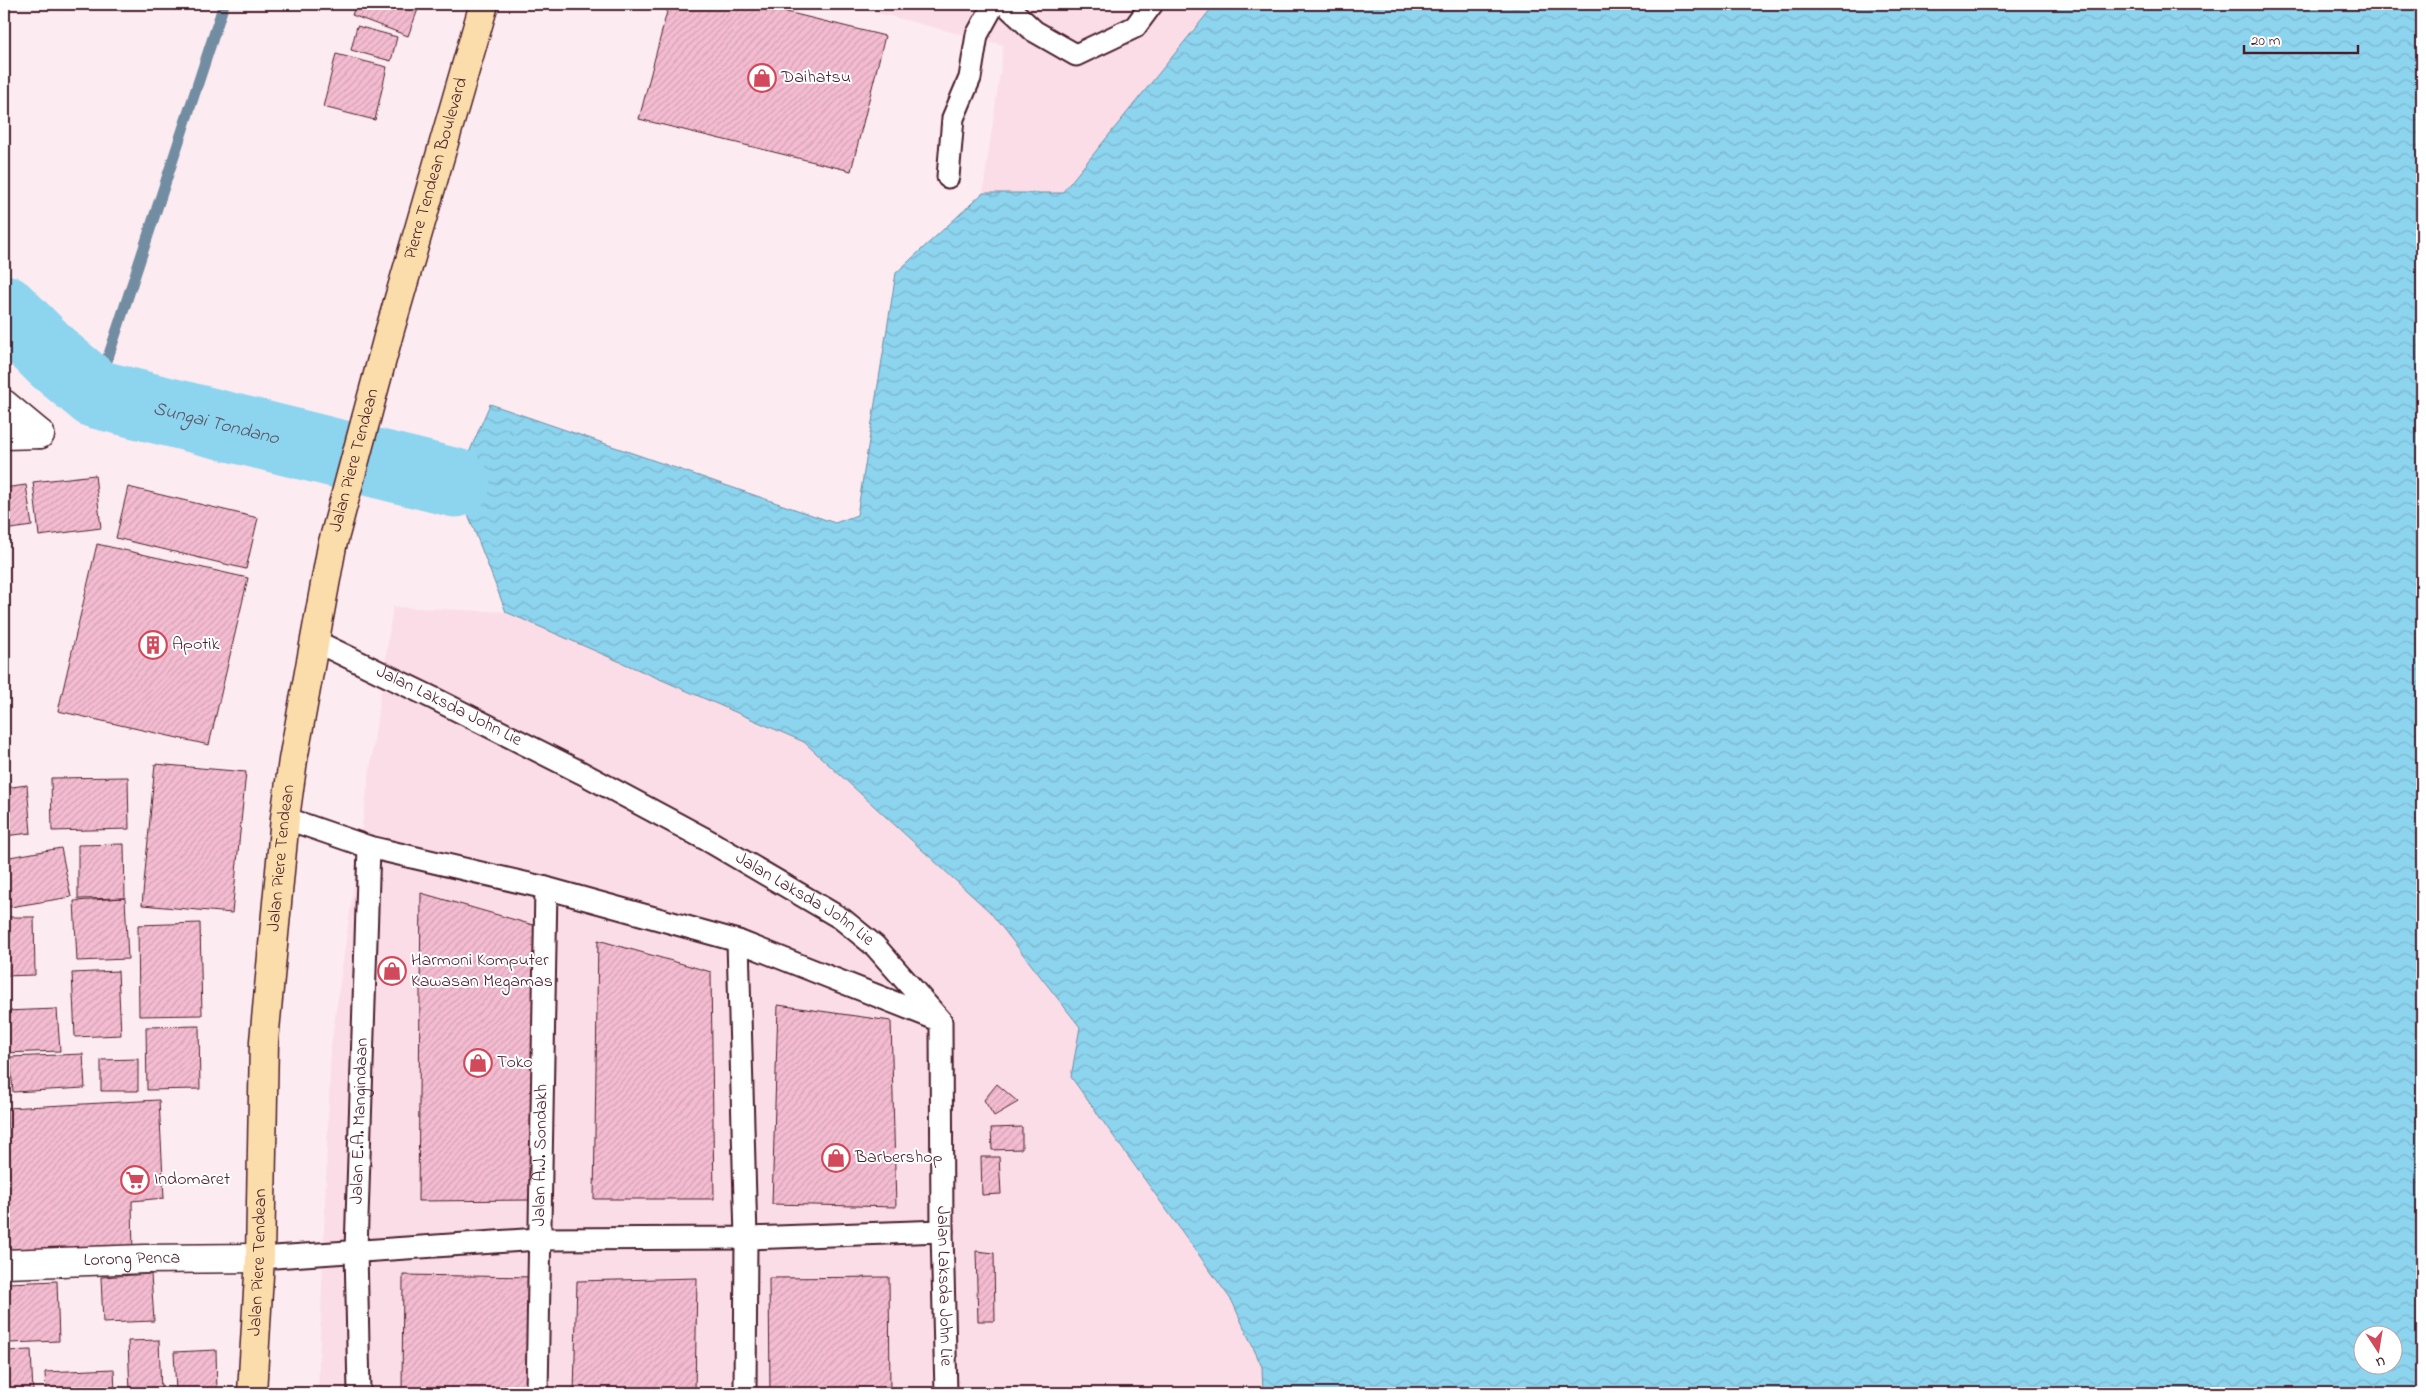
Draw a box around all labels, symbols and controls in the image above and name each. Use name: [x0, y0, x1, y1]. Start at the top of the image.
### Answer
scale bar: [2244, 22, 2357, 54]
text: 20 m: [2251, 30, 2281, 52]
shop icon: Daihatsu: [747, 63, 777, 93]
place label: Daihatsu: [780, 65, 851, 91]
street label: Pierre Tendean Boulevard: [398, 74, 475, 263]
street label: Jalan Piere Tendean: [323, 386, 387, 535]
water label: Sungai Tondano: [150, 395, 283, 453]
building icon: Apotik: [138, 630, 168, 660]
place label: Apotik: [172, 632, 220, 658]
street label: Jalan Laksda John Lie: [371, 659, 527, 754]
street label: Jalan Piere Tendean: [261, 783, 302, 933]
street label: Jalan Laksda John Lie: [730, 846, 880, 954]
place label: Harmoni Komputer Kawasan Megamas: [411, 948, 553, 996]
shop icon: Harmoni Komputer Kawasan Megamas: [377, 956, 407, 986]
street label: Jalan E.A. Mangindaan: [344, 1037, 376, 1205]
shop icon: Toko: [463, 1048, 493, 1078]
place label: Toko: [497, 1050, 533, 1076]
street label: Jalan A.J. Sondakh: [527, 1084, 556, 1227]
shop icon: Barbershop: [821, 1143, 851, 1173]
place label: Barbershop: [854, 1145, 943, 1171]
supermarket icon: Indomaret: [120, 1165, 150, 1195]
place label: Indomaret: [154, 1167, 230, 1193]
street label: Jalan Piere Tendean: [242, 1188, 274, 1337]
street label: Jalan Laksda John Lie: [929, 1206, 958, 1367]
street label: Lorong Penca: [83, 1246, 180, 1274]
north arrow: [2354, 1324, 2404, 1374]
text: U: [2374, 1350, 2387, 1372]

